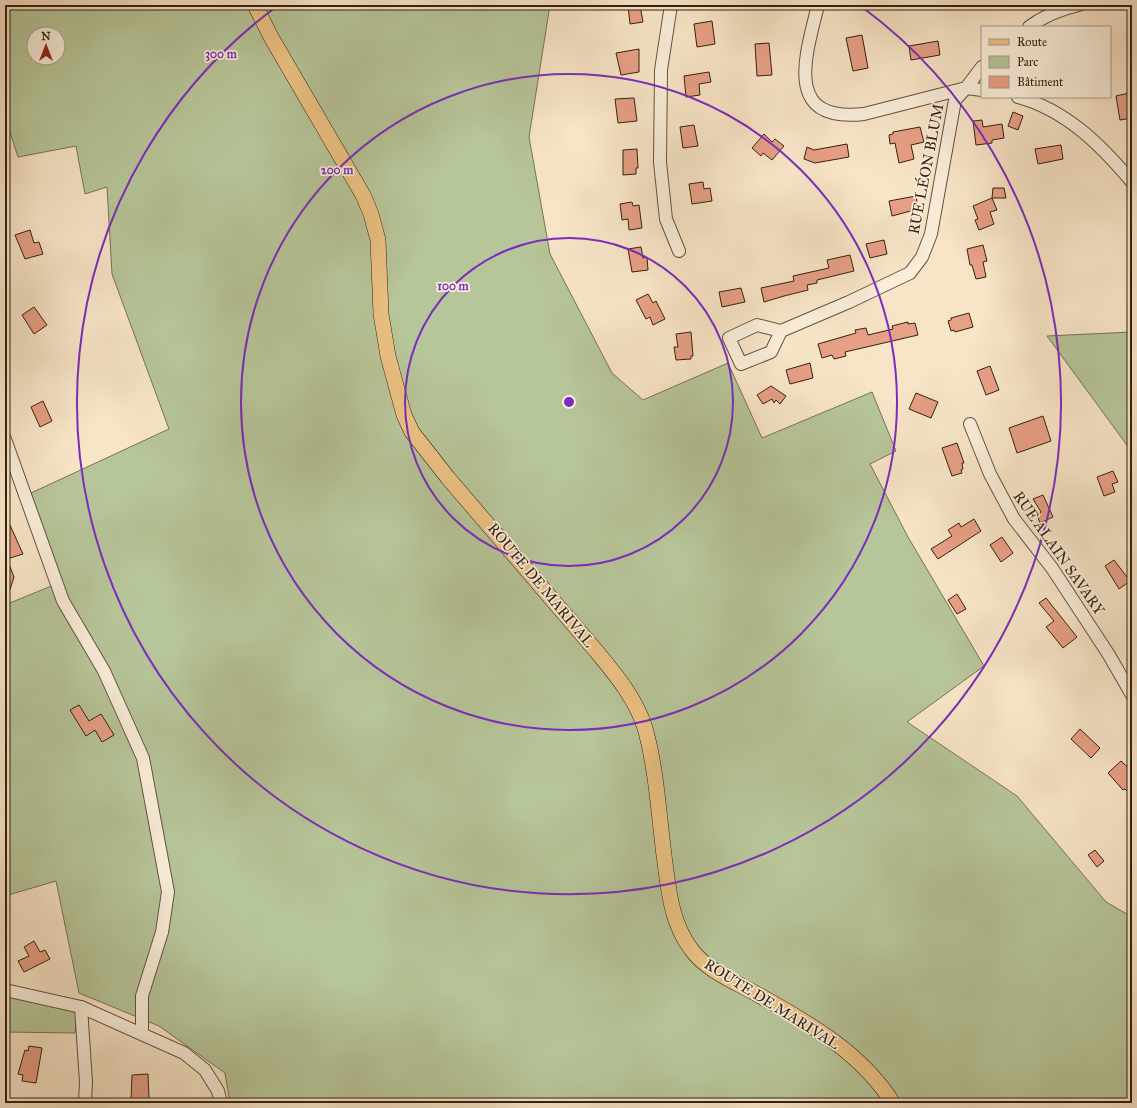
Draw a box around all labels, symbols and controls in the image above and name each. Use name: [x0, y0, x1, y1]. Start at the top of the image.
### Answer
north arrow: [26, 26, 66, 66]
legend: [981, 26, 1111, 98]
text: N: [41, 30, 51, 43]
text: Route: [1017, 35, 1047, 49]
text: 300 m: [205, 47, 238, 62]
text: Parc: [1017, 55, 1038, 69]
text: Bâtiment: [1017, 75, 1064, 89]
street label: RUE LÉON BLUM: [904, 102, 947, 236]
text: 200 m: [321, 163, 354, 177]
text: 100 m: [437, 279, 470, 293]
centre of rings: [562, 395, 576, 409]
street label: RUE ALAIN SAVARY: [1009, 488, 1109, 619]
street label: ROUTE DE MARIVAL: [484, 519, 598, 651]
street label: ROUTE DE MARIVAL: [701, 955, 843, 1053]

